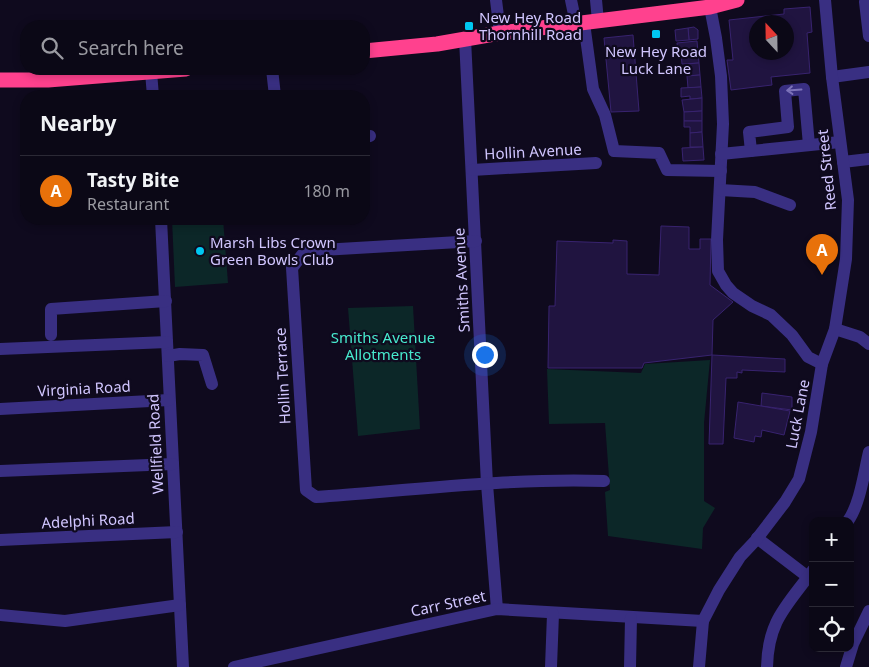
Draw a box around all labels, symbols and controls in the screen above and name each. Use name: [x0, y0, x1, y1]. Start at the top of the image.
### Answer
place label: New Hey Road Thornhill Road: [479, 7, 582, 44]
north arrow: [749, 15, 794, 60]
search box: [20, 20, 370, 75]
marker: New Hey Road Thornhill Road: [463, 20, 475, 32]
marker: New Hey Road Luck Lane: [650, 28, 662, 40]
icon: search: [38, 34, 66, 62]
text: Search here: [78, 35, 184, 61]
place label: New Hey Road Luck Lane: [605, 41, 707, 78]
one-way arrow: [786, 85, 802, 95]
text: Nearby: [40, 109, 116, 137]
street label: Reed Street: [812, 128, 840, 211]
street label: Hollin Avenue: [484, 138, 582, 164]
text: Tasty Bite: [87, 167, 179, 193]
text: A: [50, 180, 62, 202]
text: 180 m: [303, 180, 350, 202]
text: Restaurant: [87, 193, 169, 215]
street label: Smiths Avenue: [448, 227, 474, 333]
place label: Marsh Libs Crown Green Bowls Club: [210, 232, 336, 269]
pin: A: [806, 234, 838, 275]
marker: Marsh Libs Crown Green Bowls Club: [194, 245, 206, 257]
street label: Hollin Terrace: [269, 327, 295, 425]
park label: Smiths Avenue Allotments: [331, 327, 435, 364]
your location: [472, 342, 498, 368]
street label: Virginia Road: [37, 376, 131, 400]
street label: Luck Lane: [780, 378, 814, 450]
street label: Wellfield Road: [142, 393, 168, 495]
street label: Adelphi Road: [41, 508, 135, 532]
map controls: [809, 517, 854, 652]
button: +: [809, 517, 854, 562]
button: −: [809, 562, 854, 607]
street label: Carr Street: [409, 585, 488, 621]
button: locate: [809, 607, 854, 652]

